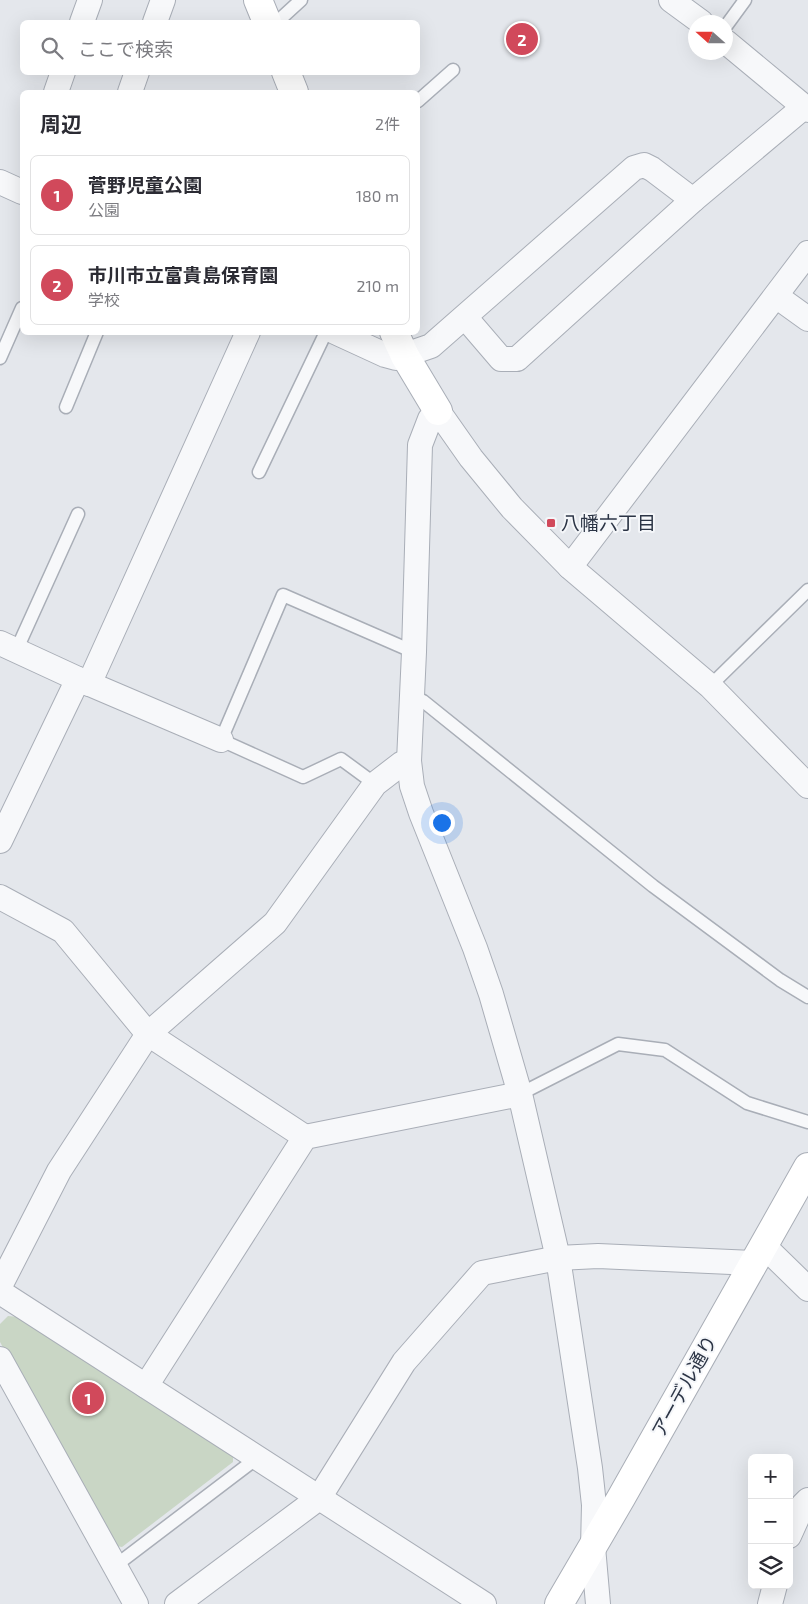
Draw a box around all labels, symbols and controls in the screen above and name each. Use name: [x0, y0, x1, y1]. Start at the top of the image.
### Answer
north arrow: [688, 15, 733, 60]
search box: [20, 20, 420, 75]
pin: 2: [506, 20, 538, 58]
icon: search: [38, 34, 66, 62]
text: ここで検索: [78, 37, 173, 60]
text: 周辺: [40, 111, 82, 136]
text: 2件: [375, 114, 400, 133]
text: 菅野児童公園: [88, 173, 202, 196]
text: 1: [54, 186, 60, 205]
text: 180 m: [356, 186, 399, 205]
text: 公園: [88, 200, 120, 219]
text: 市川市立富貴島保育園: [88, 263, 278, 286]
text: 2: [52, 276, 62, 295]
text: 210 m: [356, 276, 399, 295]
text: 学校: [88, 290, 120, 309]
place label: 八幡六丁目: [561, 511, 656, 534]
marker: 八幡六丁目: [545, 517, 557, 529]
your location: [429, 810, 455, 836]
street label: アーデル通り: [646, 1331, 721, 1441]
pin: 1: [72, 1379, 104, 1417]
map controls: [748, 1454, 793, 1589]
button: +: [748, 1454, 793, 1499]
button: −: [748, 1499, 793, 1544]
button: layers: [748, 1544, 793, 1589]

